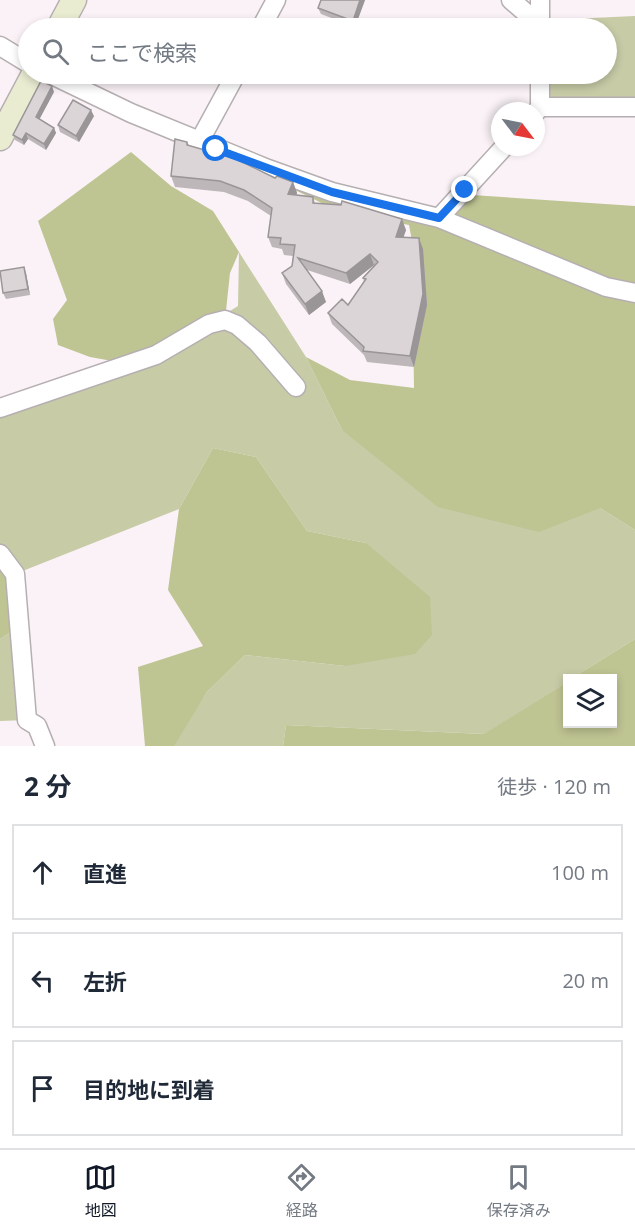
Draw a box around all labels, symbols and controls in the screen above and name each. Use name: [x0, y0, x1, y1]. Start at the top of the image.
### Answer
search box: [18, 18, 617, 84]
icon: search: [39, 35, 72, 68]
text: ここで検索: [87, 37, 197, 67]
north arrow: [491, 102, 545, 156]
route start: [202, 135, 228, 161]
route end: [451, 176, 477, 202]
map controls: [563, 674, 617, 728]
button: layers: [563, 674, 617, 728]
text: 2 分: [24, 768, 72, 804]
text: 徒歩 · 120 m: [497, 773, 611, 800]
icon: ahead: [26, 856, 59, 889]
text: 直進: [83, 858, 127, 888]
text: 100 m: [551, 859, 609, 886]
icon: left: [26, 964, 59, 997]
text: 左折: [83, 966, 127, 996]
text: 20 m: [562, 967, 609, 994]
icon: arrive: [26, 1072, 59, 1105]
text: 目的地に到着: [83, 1074, 215, 1104]
tab: 地図: [84, 1161, 117, 1221]
tab: 経路: [285, 1161, 318, 1221]
tab: 保存済み: [487, 1161, 551, 1221]

